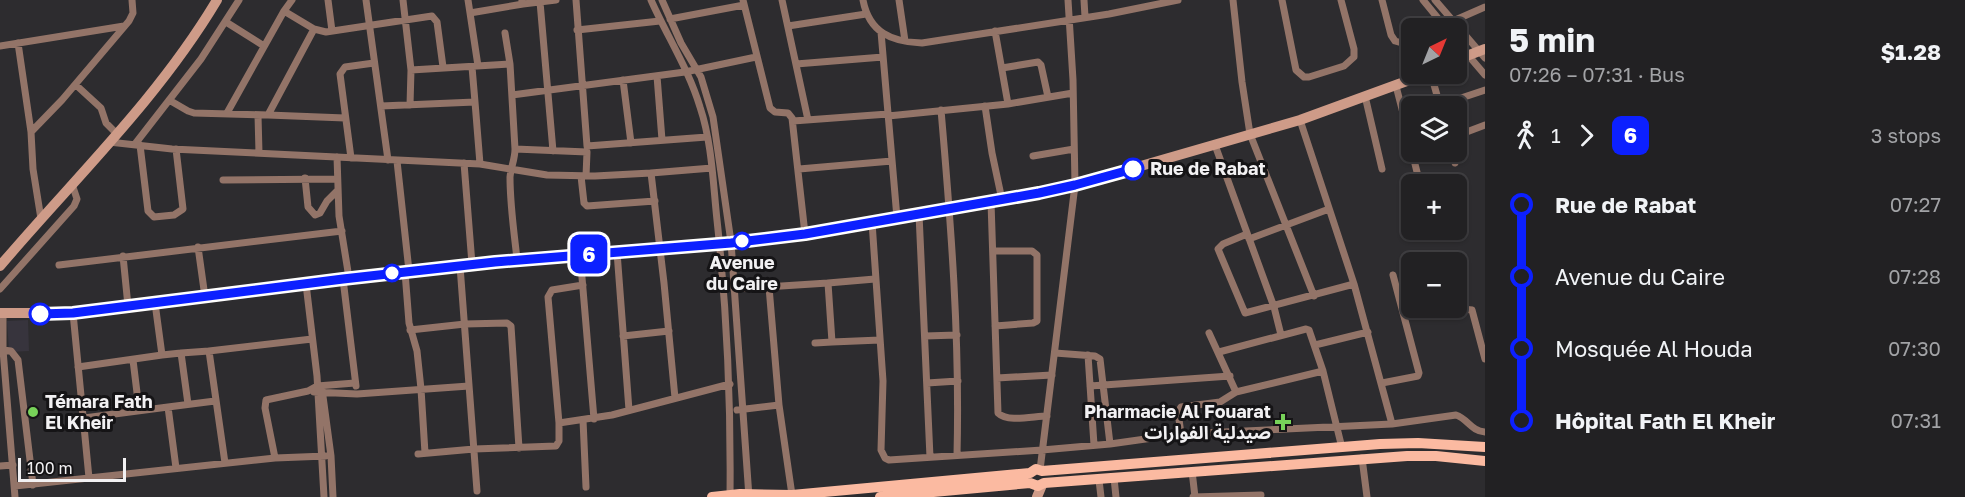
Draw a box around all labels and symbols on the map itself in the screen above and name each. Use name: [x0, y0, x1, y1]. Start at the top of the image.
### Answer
north arrow: [1401, 18, 1467, 84]
place label: Rue de Rabat: [1150, 157, 1266, 179]
marker: Rue de Rabat: [1122, 158, 1144, 180]
marker: Avenue du Caire: [733, 232, 751, 250]
line badge: 6: [570, 234, 608, 274]
place label: Avenue du Caire: [706, 251, 778, 294]
unlabelled marker: [383, 264, 401, 282]
unlabelled marker: [29, 303, 51, 325]
place label: Témara Fath El Kheir: [45, 390, 153, 433]
place label: Pharmacie Al Fouarat صيدلية الفوارات: [1084, 400, 1271, 444]
marker: Témara Fath El Kheir: [26, 405, 40, 419]
marker: Pharmacie Al Fouarat صيدلية الفوارات: [1276, 415, 1290, 429]
scale bar: [18, 455, 126, 482]

